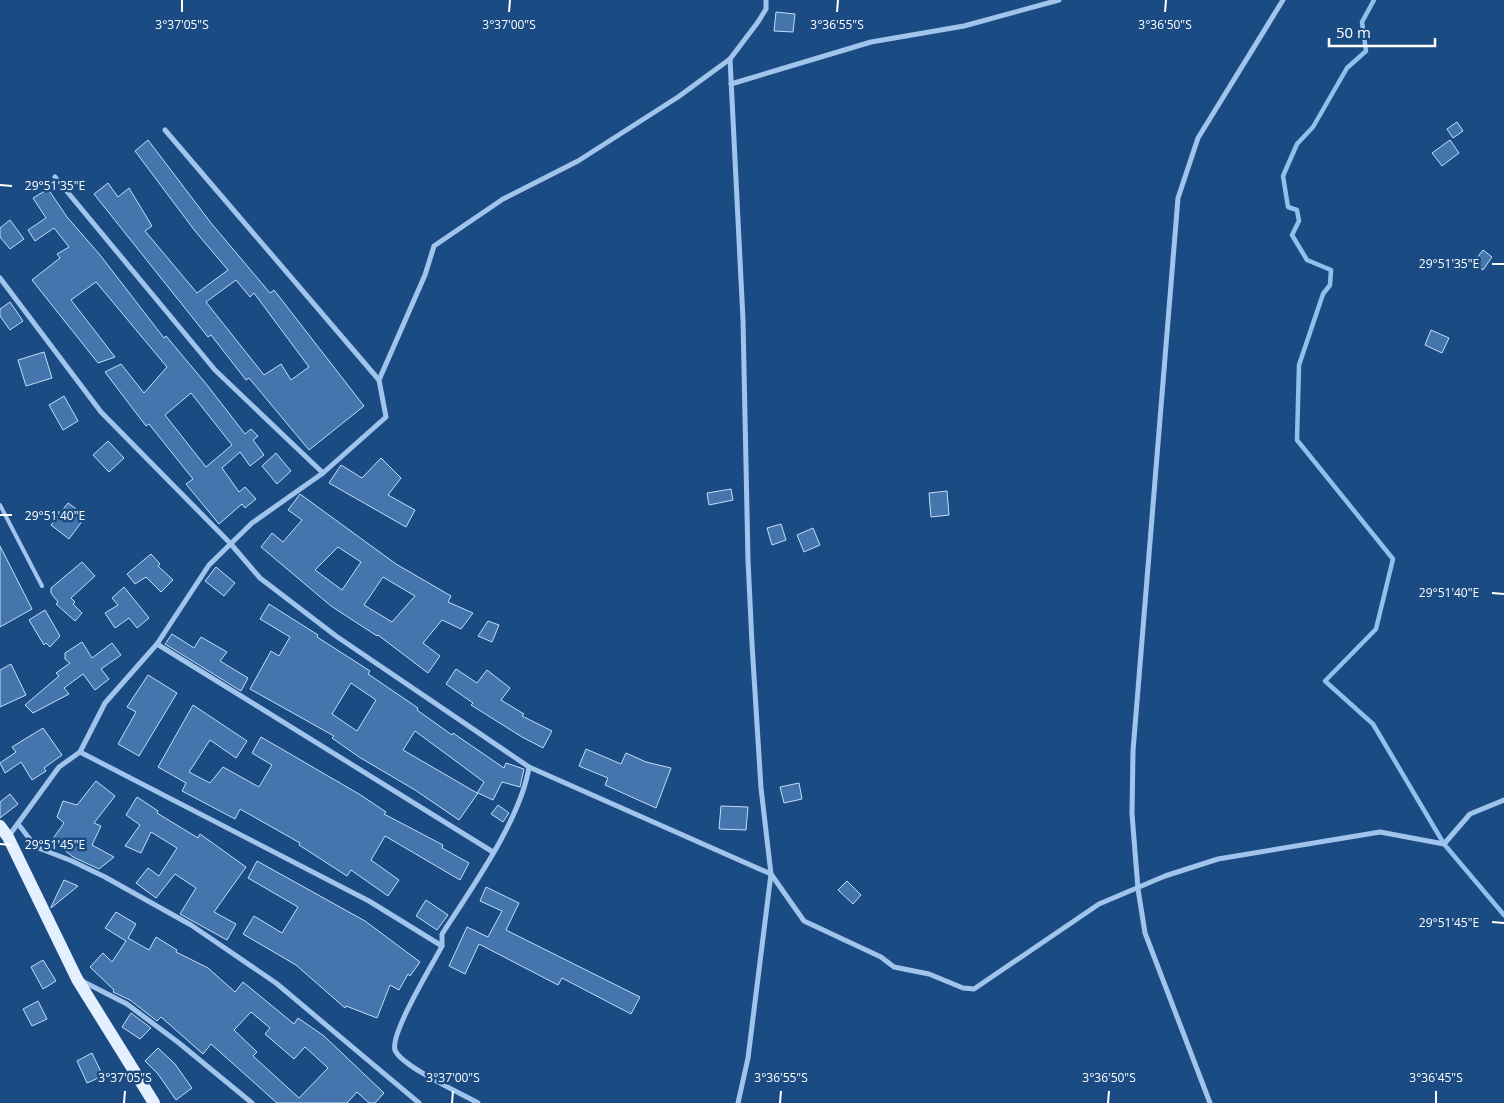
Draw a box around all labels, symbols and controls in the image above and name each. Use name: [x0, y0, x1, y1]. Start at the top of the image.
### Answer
scale bar: [1329, 15, 1435, 47]
text: 3°37'05"S: [155, 16, 209, 33]
text: 3°37'00"S: [482, 16, 536, 33]
text: 3°36'55"S: [810, 16, 864, 33]
text: 3°36'50"S: [1138, 16, 1192, 33]
text: 50 m: [1336, 22, 1371, 42]
text: 29°51'35"E: [25, 177, 85, 194]
text: 29°51'35"E: [1419, 255, 1479, 272]
text: 29°51'40"E: [25, 507, 85, 524]
text: 29°51'40"E: [1419, 584, 1479, 601]
text: 29°51'45"E: [25, 836, 85, 853]
text: 29°51'45"E: [1419, 914, 1479, 931]
text: 3°37'05"S: [98, 1069, 152, 1086]
text: 3°37'00"S: [426, 1069, 480, 1086]
text: 3°36'55"S: [754, 1069, 808, 1086]
text: 3°36'50"S: [1082, 1069, 1136, 1086]
text: 3°36'45"S: [1409, 1069, 1463, 1086]

